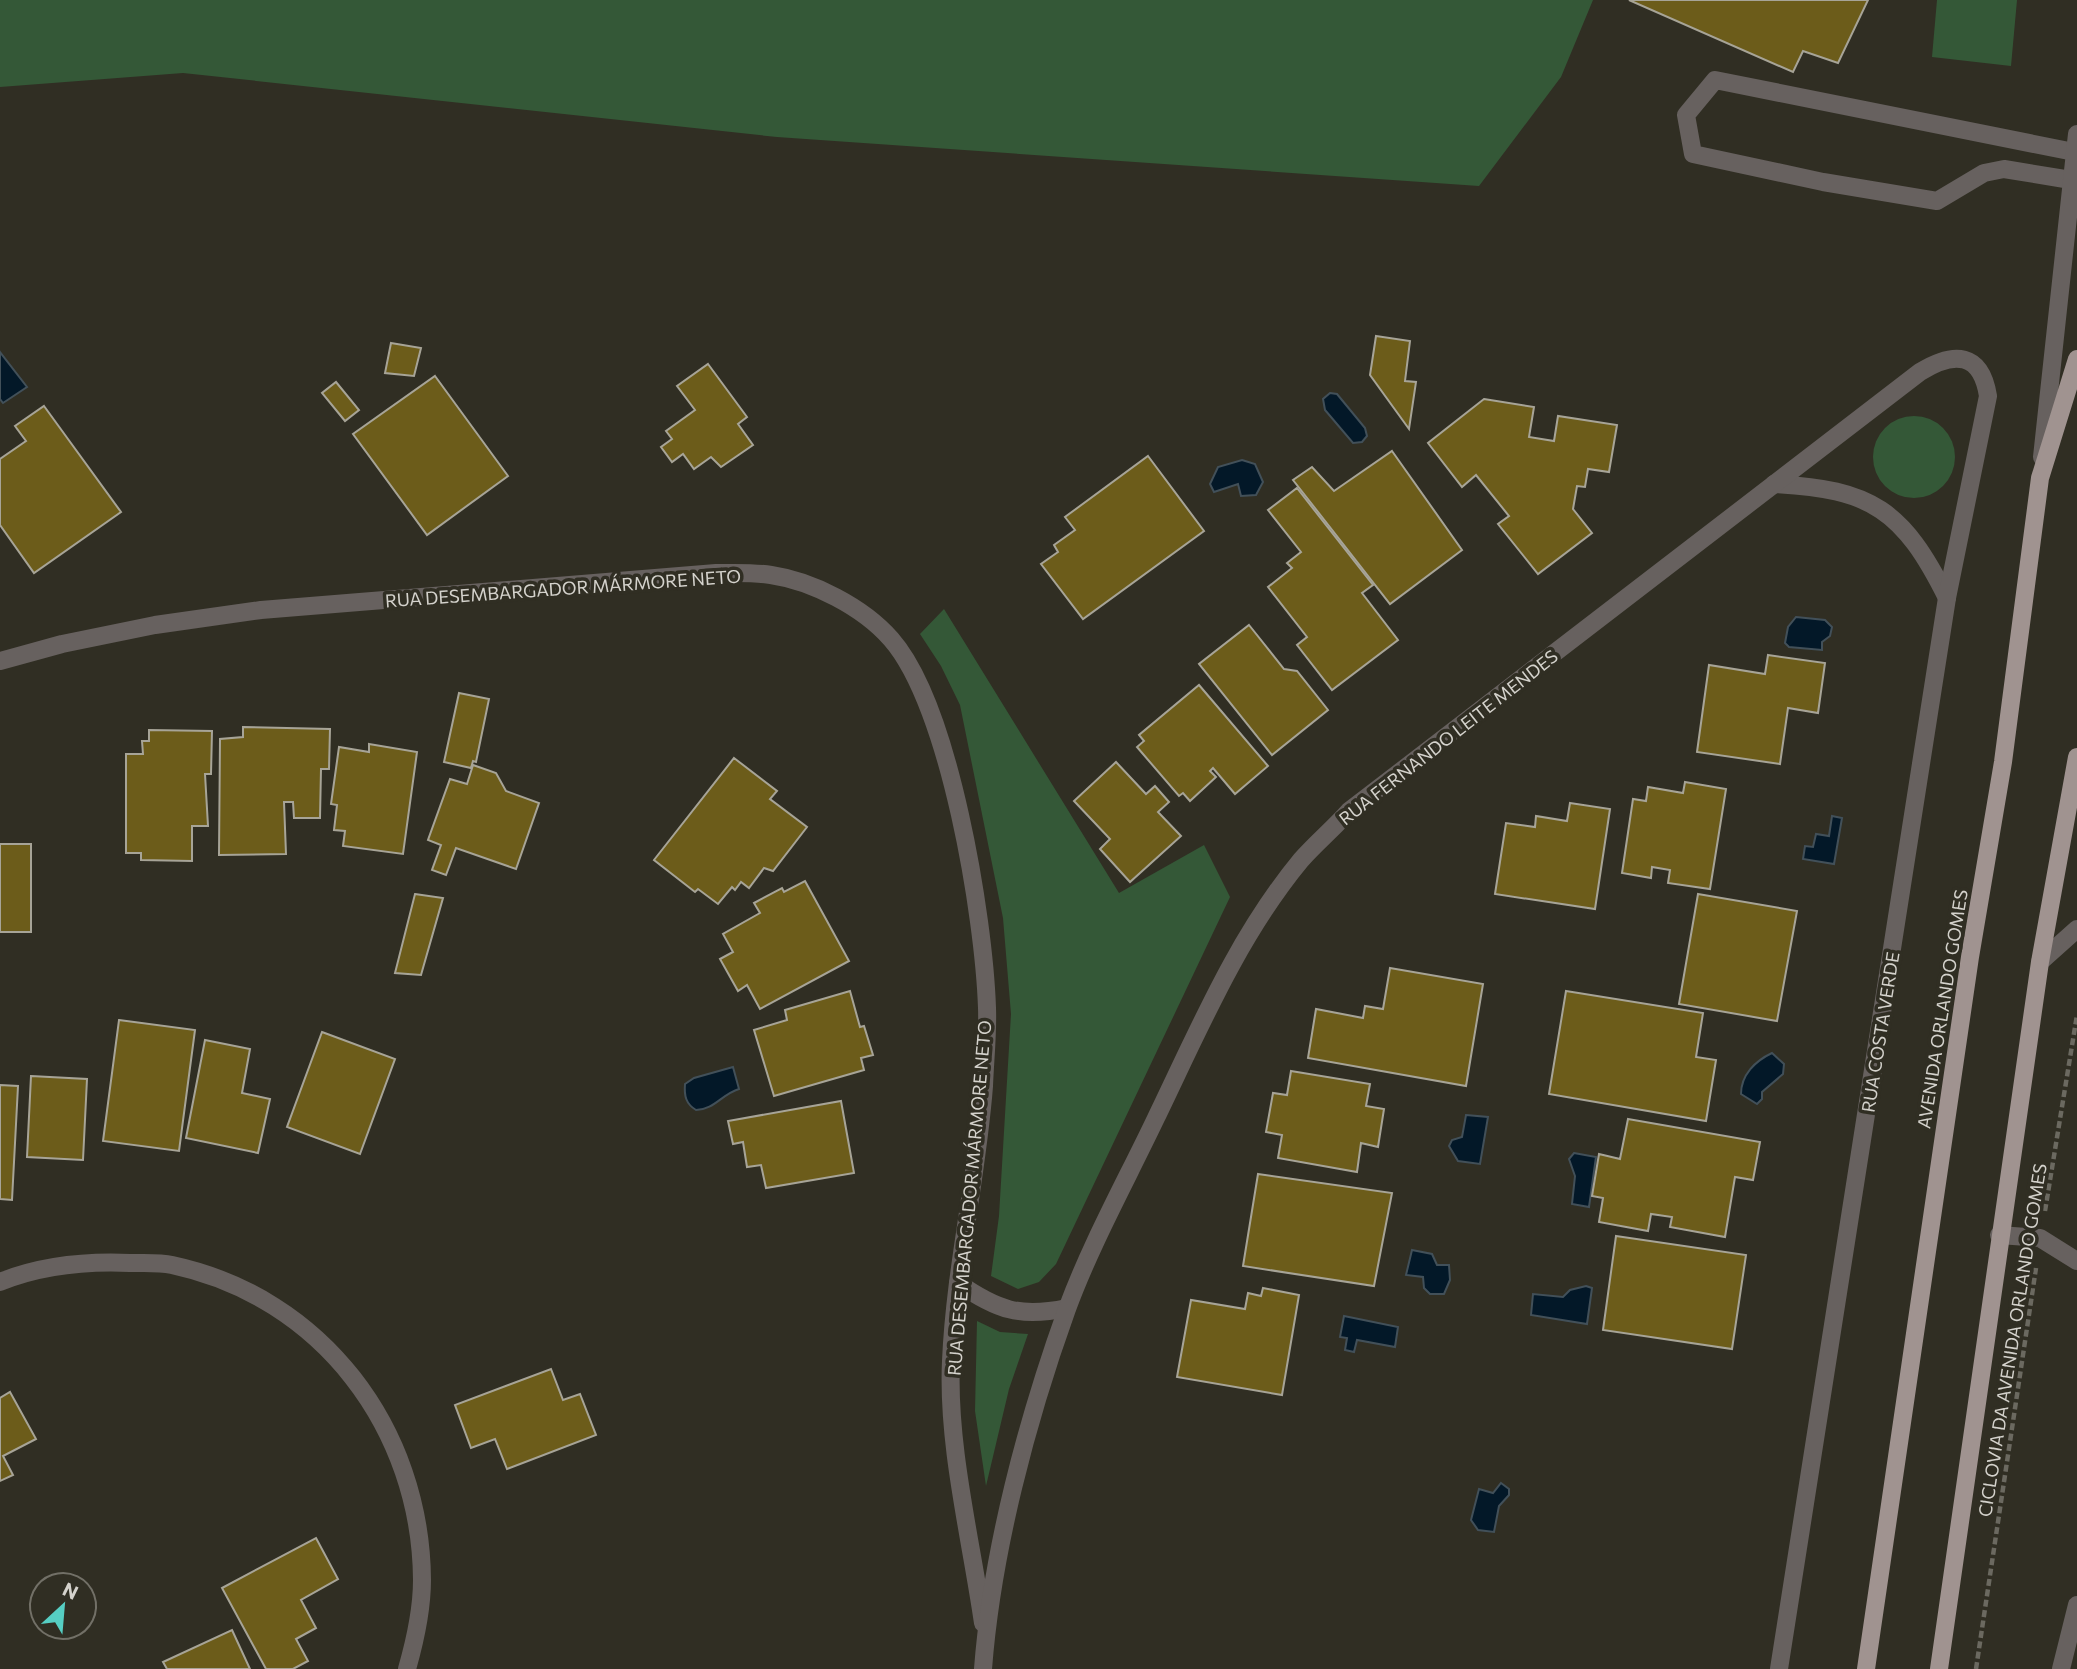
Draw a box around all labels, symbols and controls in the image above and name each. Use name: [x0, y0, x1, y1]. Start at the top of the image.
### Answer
street label: RUA DESEMBARGADOR MÁRMORE NETO: [384, 565, 742, 611]
street label: RUA FERNANDO LEITE MENDES: [1334, 645, 1562, 829]
street label: AVENIDA ORLANDO GOMES: [1912, 888, 1972, 1130]
street label: RUA COSTA VERDE: [1856, 950, 1904, 1114]
street label: RUA DESEMBARGADOR MÁRMORE NETO: [942, 1019, 996, 1377]
street label: CICLOVIA DA AVENIDA ORLANDO GOMES: [1973, 1162, 2051, 1518]
north arrow: [28, 1571, 98, 1641]
text: N: [59, 1577, 82, 1604]

